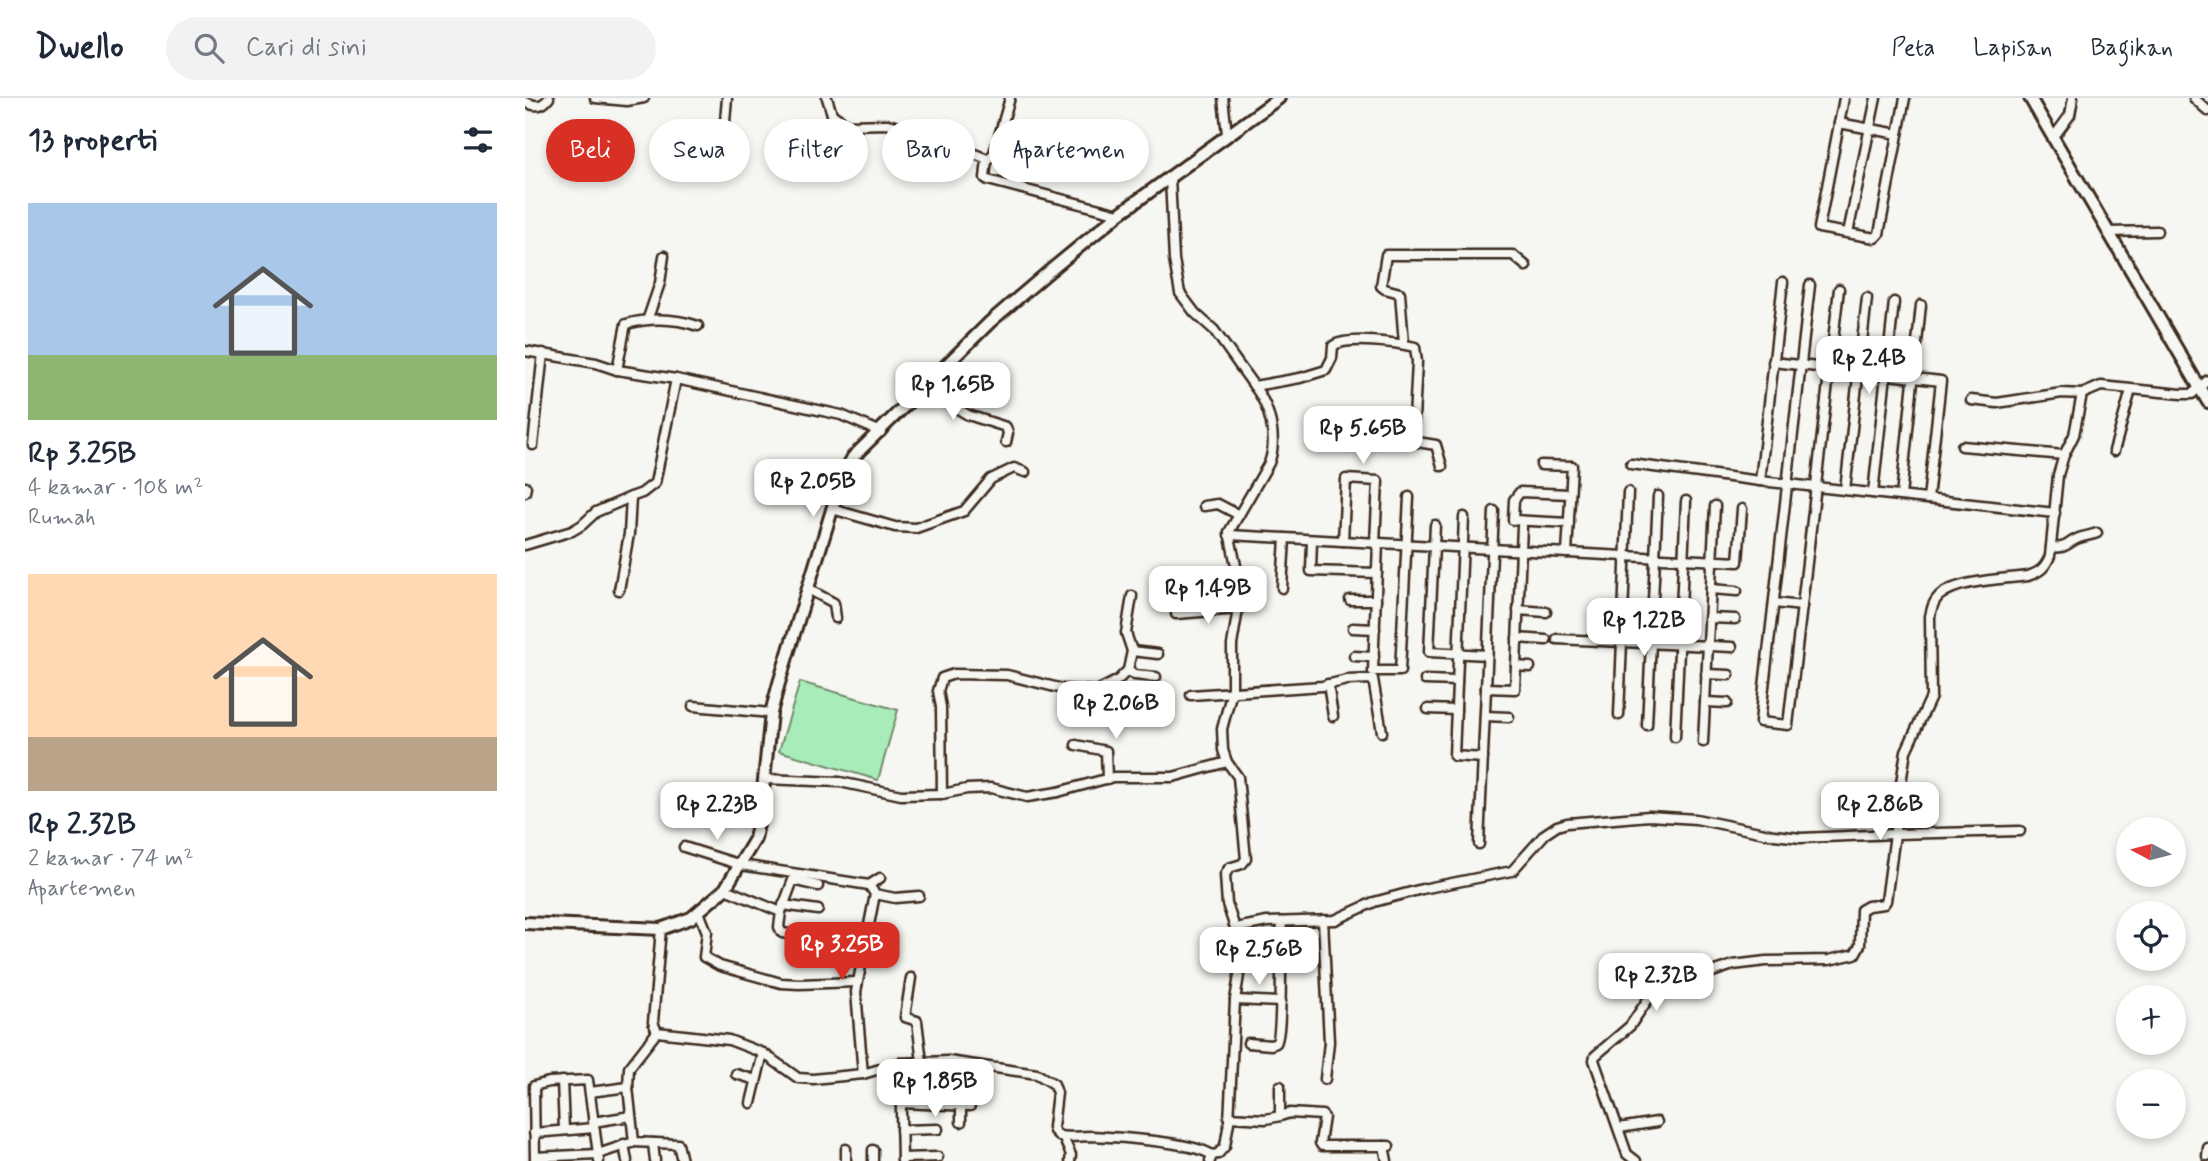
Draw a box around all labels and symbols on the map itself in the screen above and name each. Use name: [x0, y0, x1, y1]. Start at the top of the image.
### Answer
pin: Rp 2.4B: [1804, 336, 1934, 396]
pin: Rp 1.65B: [881, 362, 1025, 422]
pin: Rp 5.65B: [1291, 406, 1435, 466]
pin: Rp 2.05B: [741, 460, 885, 519]
pin: Rp 1.49B: [1136, 566, 1280, 626]
pin: Rp 1.22B: [1572, 598, 1716, 658]
pin: Rp 2.06B: [1044, 682, 1188, 741]
pin: Rp 2.23B: [645, 782, 789, 842]
pin: Rp 2.86B: [1808, 782, 1952, 842]
north arrow: [2116, 817, 2186, 887]
pin: Rp 3.25B: [770, 922, 914, 982]
pin: Rp 2.56B: [1187, 928, 1331, 987]
pin: Rp 2.32B: [1584, 954, 1728, 1013]
pin: Rp 1.85B: [863, 1060, 1007, 1119]

